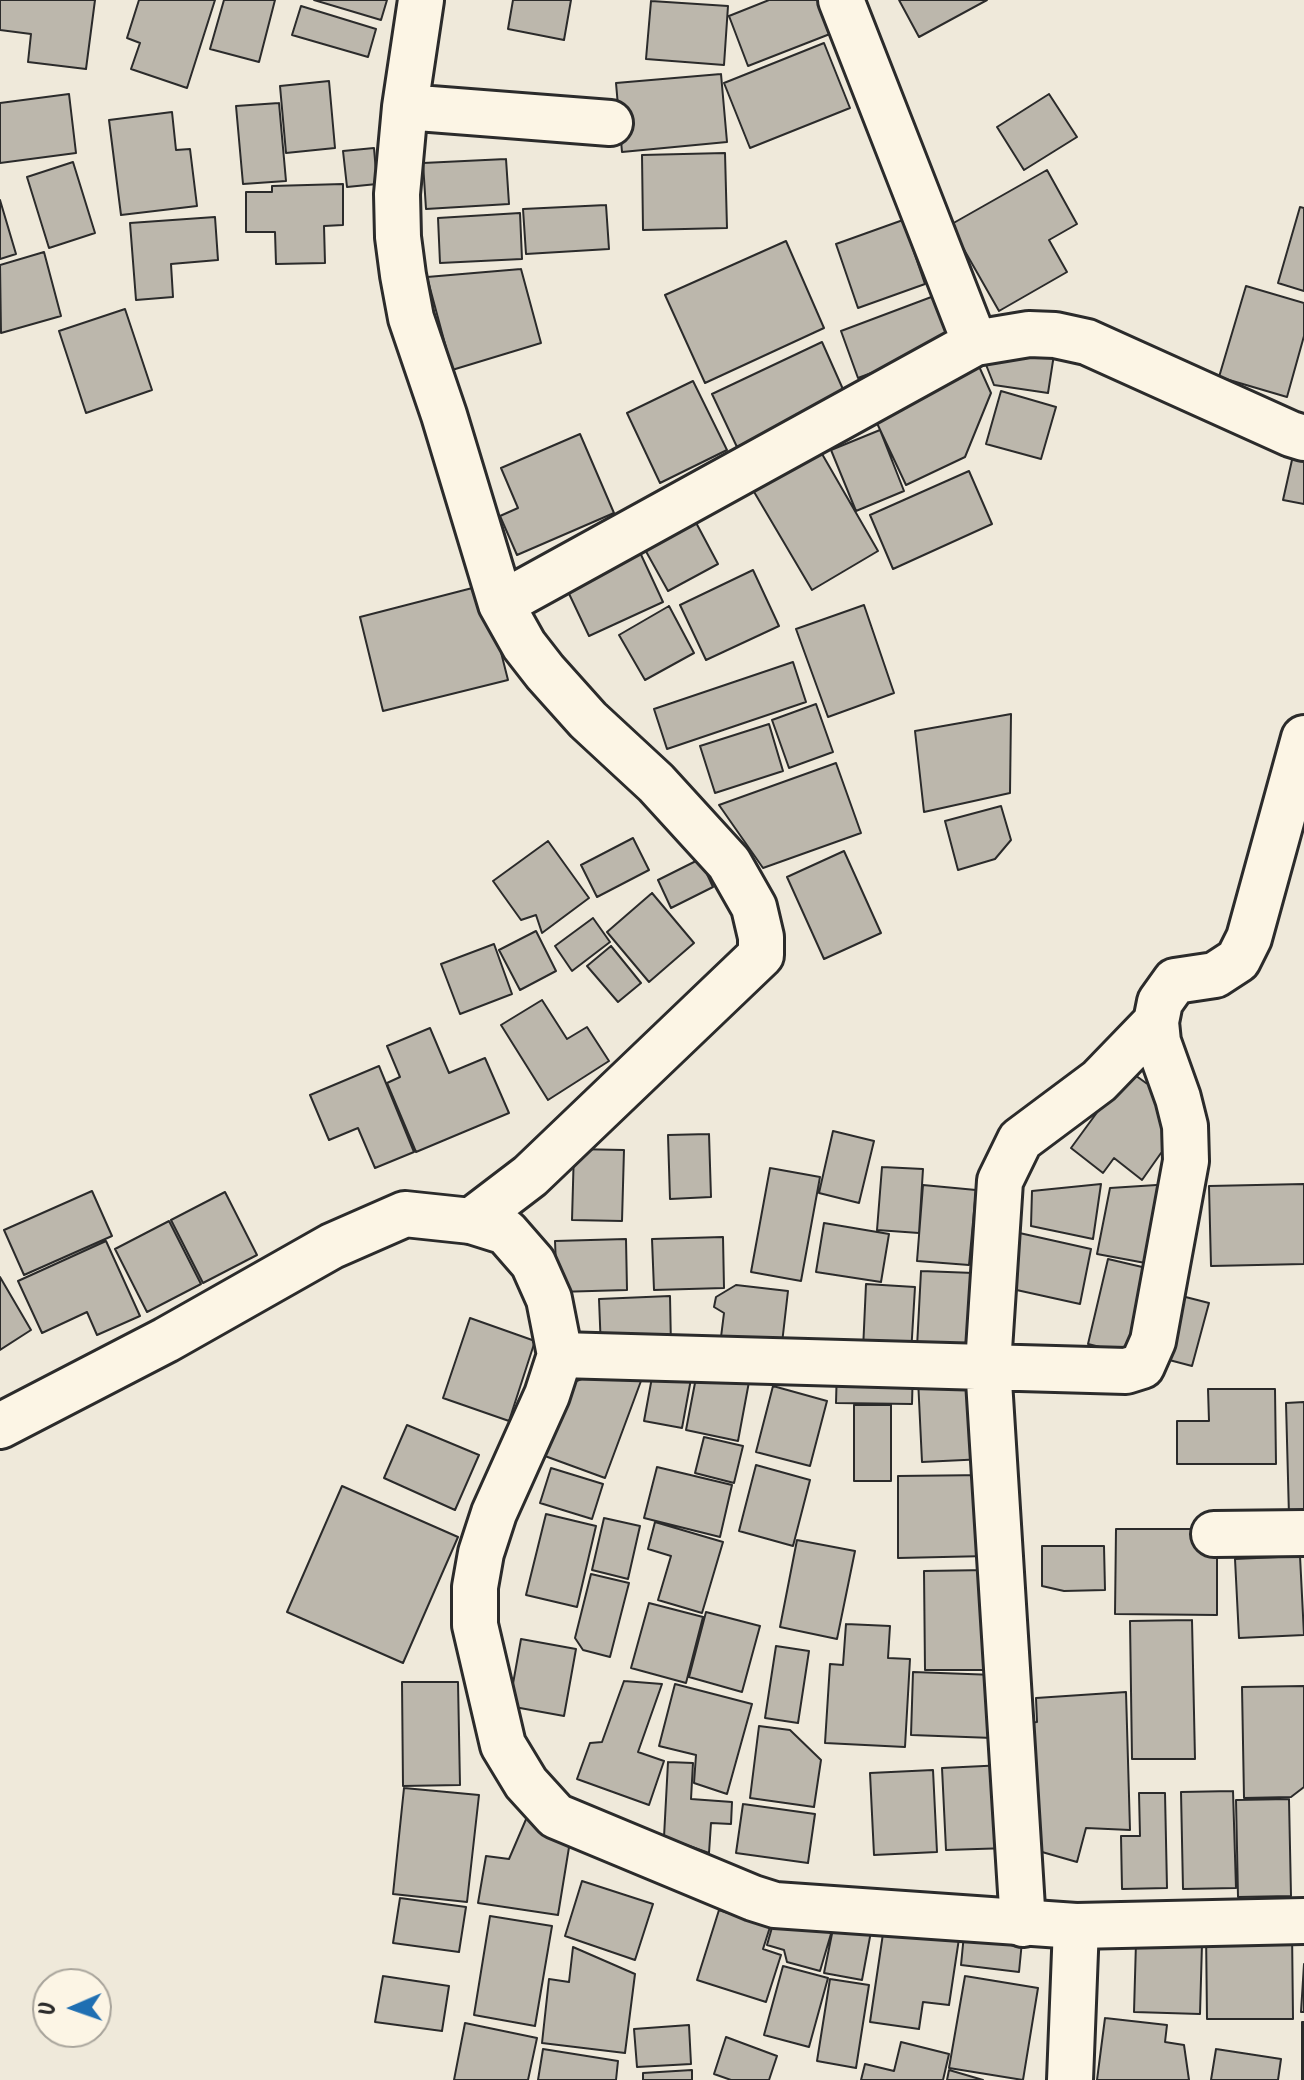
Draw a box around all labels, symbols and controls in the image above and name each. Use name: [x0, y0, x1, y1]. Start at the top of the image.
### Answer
north arrow: [32, 1968, 112, 2048]
text: U: [32, 2002, 67, 2016]

